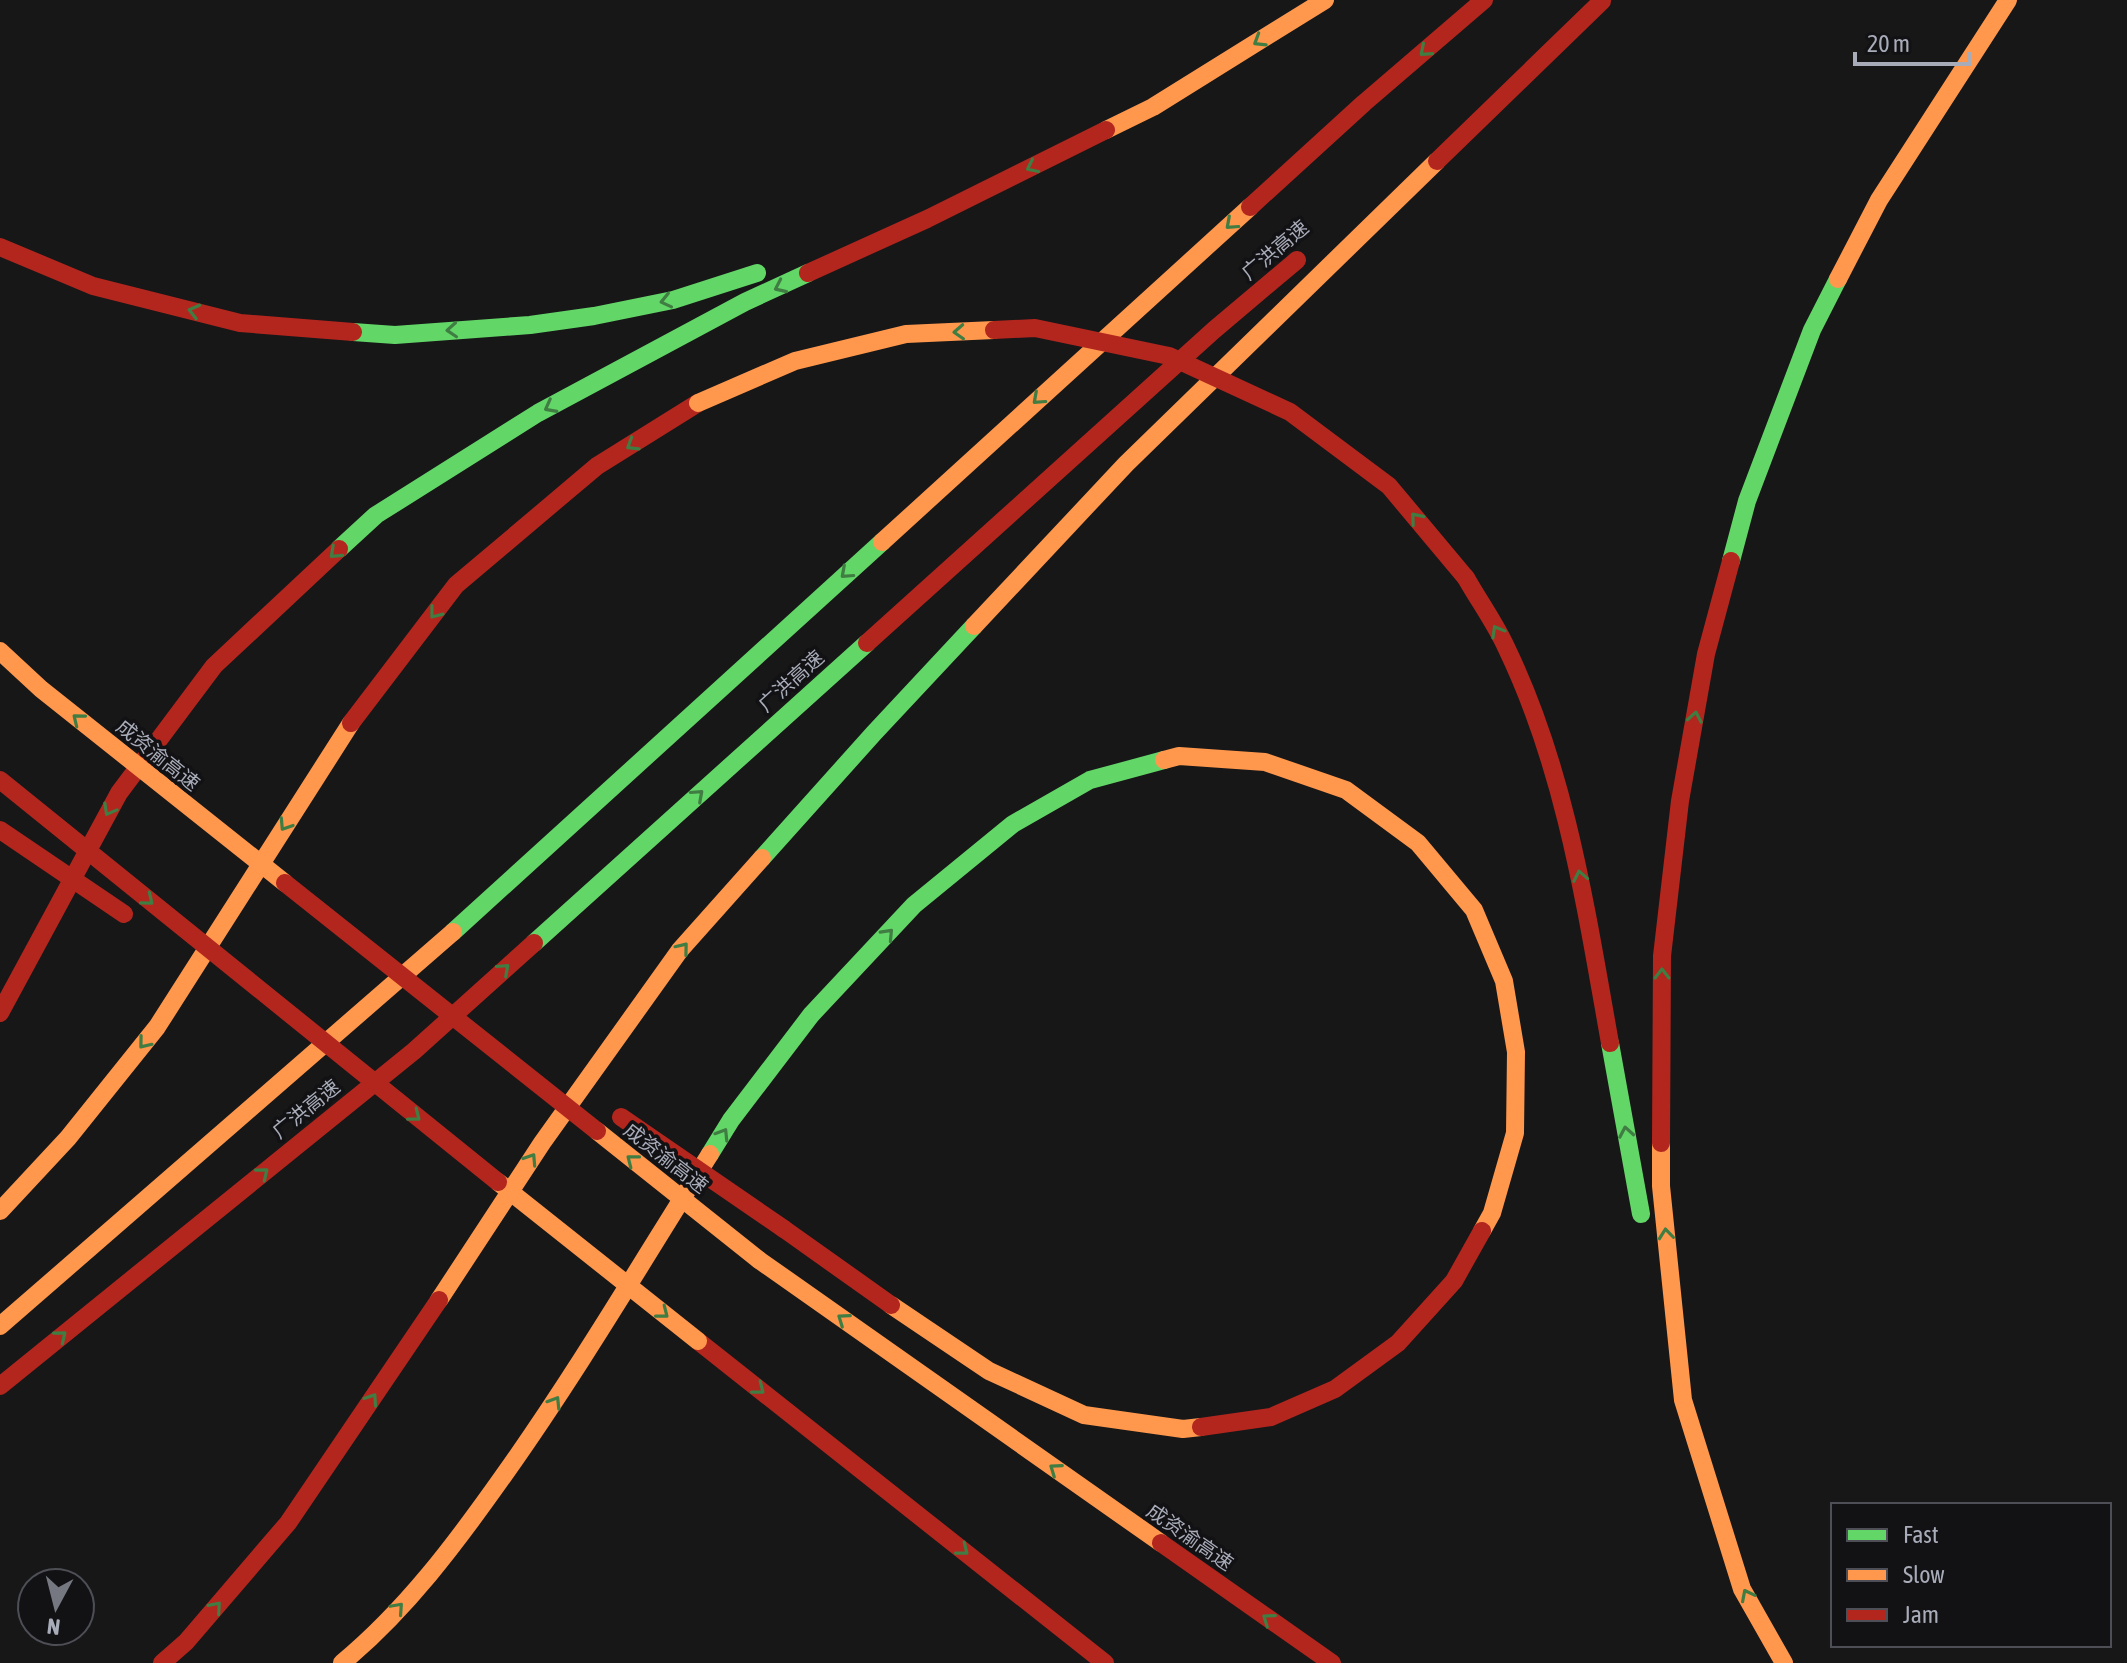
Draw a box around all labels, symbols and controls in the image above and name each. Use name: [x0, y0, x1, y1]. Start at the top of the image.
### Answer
scale bar: [1855, 16, 1969, 66]
text: 20 m: [1867, 30, 1910, 57]
one-way arrow: [1253, 32, 1268, 47]
one-way arrow: [1419, 41, 1434, 56]
one-way arrow: [1025, 157, 1040, 173]
one-way arrow: [1225, 214, 1240, 228]
street label: 广洪高速: [1237, 215, 1313, 284]
one-way arrow: [774, 277, 788, 293]
one-way arrow: [659, 292, 673, 309]
one-way arrow: [188, 304, 201, 321]
one-way arrow: [445, 321, 458, 338]
one-way arrow: [952, 323, 965, 340]
one-way arrow: [1033, 389, 1048, 403]
one-way arrow: [543, 398, 558, 413]
one-way arrow: [626, 435, 641, 450]
one-way arrow: [1411, 513, 1426, 527]
one-way arrow: [330, 544, 345, 558]
one-way arrow: [840, 564, 855, 578]
one-way arrow: [431, 604, 445, 619]
one-way arrow: [1491, 625, 1507, 640]
street label: 广洪高速: [753, 645, 828, 716]
one-way arrow: [1685, 710, 1702, 724]
one-way arrow: [73, 714, 87, 729]
street label: 成资渝高速: [112, 714, 204, 795]
one-way arrow: [688, 791, 703, 805]
one-way arrow: [104, 802, 119, 816]
one-way arrow: [280, 816, 295, 831]
one-way arrow: [1572, 870, 1589, 884]
one-way arrow: [139, 890, 153, 905]
one-way arrow: [878, 928, 892, 943]
one-way arrow: [673, 943, 688, 957]
one-way arrow: [495, 965, 510, 979]
one-way arrow: [1653, 967, 1671, 980]
one-way arrow: [140, 1034, 154, 1049]
street label: 广洪高速: [267, 1075, 344, 1143]
one-way arrow: [406, 1106, 420, 1121]
street label: 成资渝高速: [620, 1118, 713, 1197]
one-way arrow: [1619, 1125, 1636, 1139]
one-way arrow: [713, 1128, 728, 1143]
one-way arrow: [522, 1154, 537, 1168]
one-way arrow: [627, 1155, 641, 1170]
one-way arrow: [254, 1168, 268, 1183]
one-way arrow: [1658, 1227, 1675, 1240]
one-way arrow: [654, 1303, 669, 1317]
one-way arrow: [837, 1314, 851, 1329]
one-way arrow: [52, 1332, 67, 1346]
one-way arrow: [750, 1379, 764, 1394]
one-way arrow: [362, 1394, 377, 1408]
one-way arrow: [546, 1396, 561, 1411]
one-way arrow: [1050, 1464, 1064, 1479]
street label: 成资渝高速: [1143, 1498, 1238, 1575]
legend: [1831, 1503, 2111, 1647]
text: Fast: [1903, 1521, 1939, 1548]
one-way arrow: [954, 1541, 969, 1555]
text: Slow: [1903, 1561, 1945, 1588]
north arrow: [16, 1567, 96, 1647]
one-way arrow: [1741, 1588, 1756, 1603]
one-way arrow: [206, 1601, 221, 1616]
text: Jam: [1903, 1601, 1939, 1628]
one-way arrow: [388, 1603, 403, 1618]
text: N: [46, 1613, 62, 1641]
one-way arrow: [1262, 1614, 1276, 1629]

